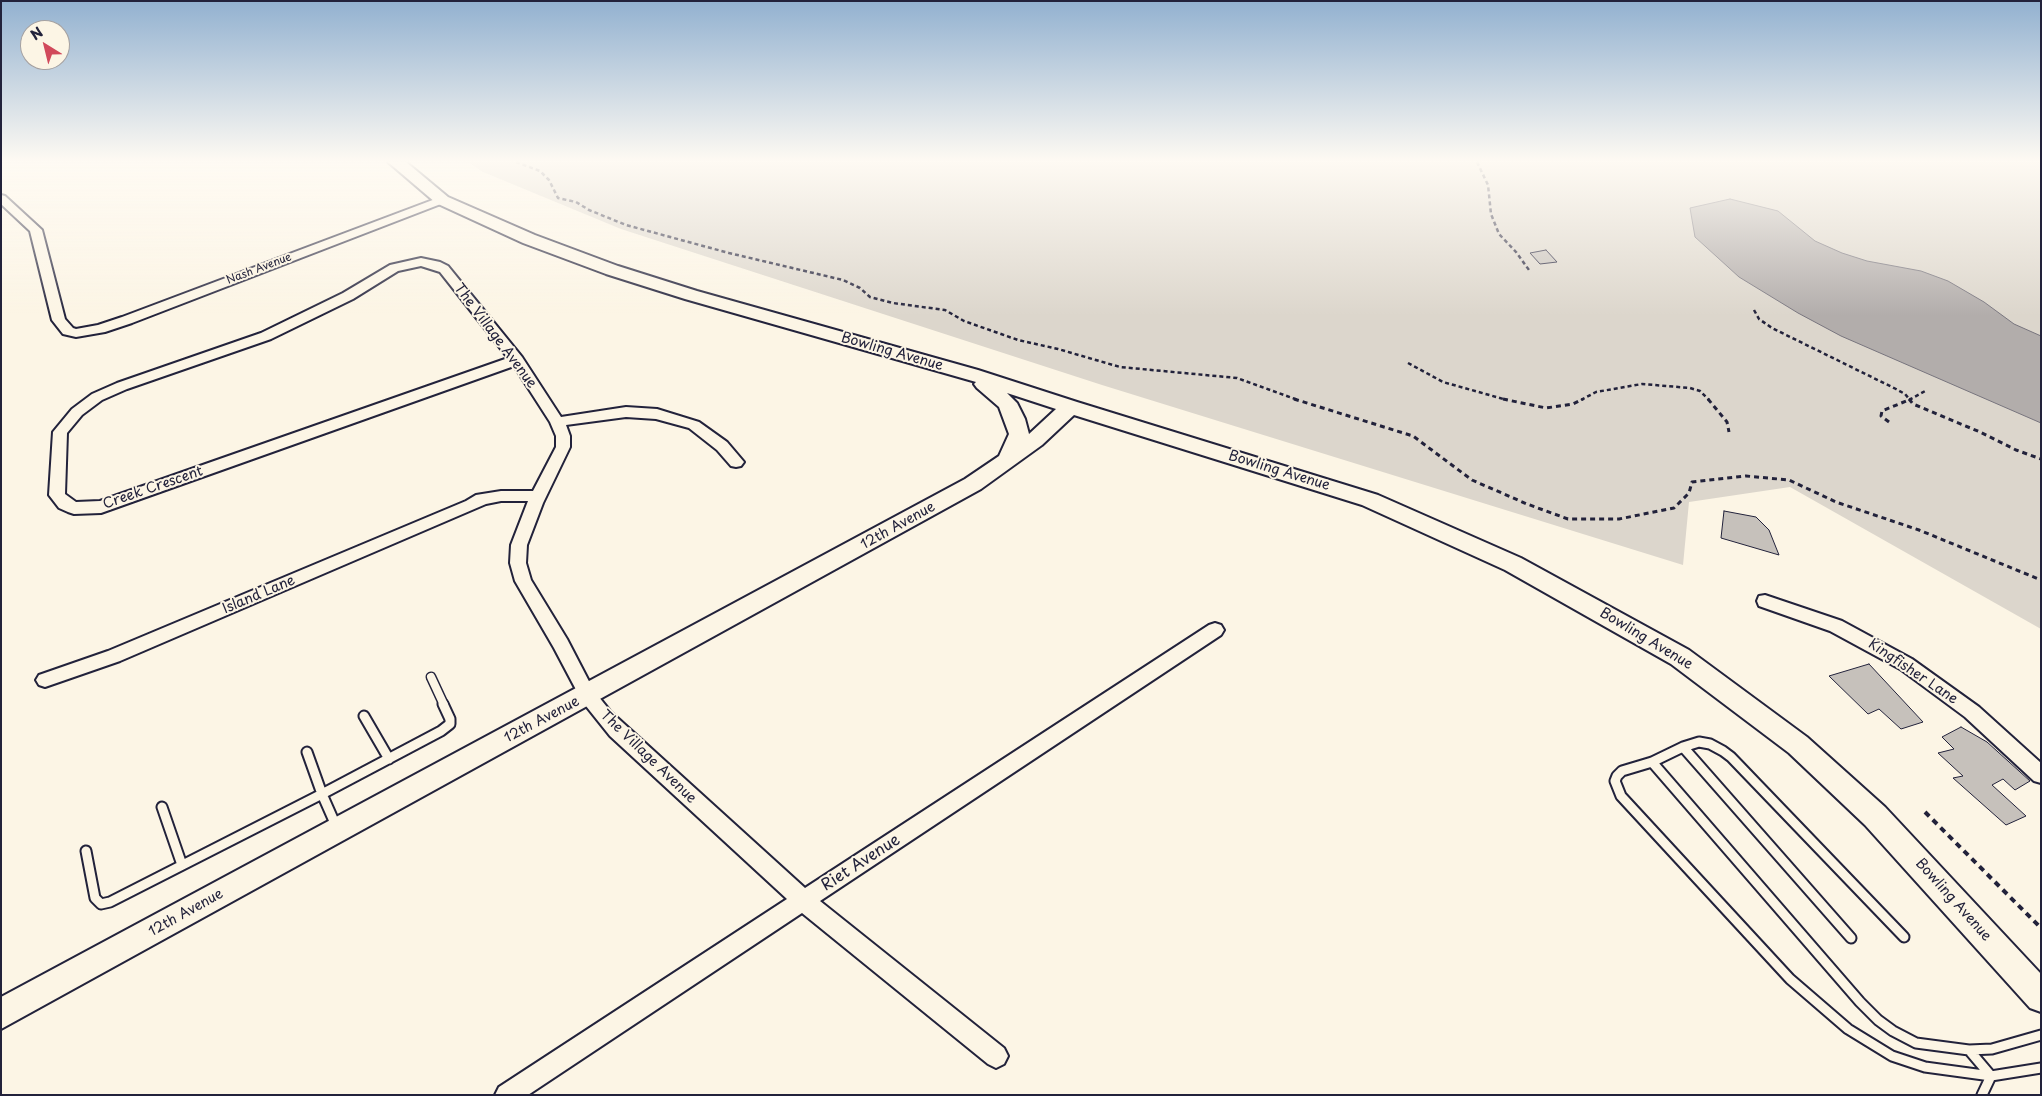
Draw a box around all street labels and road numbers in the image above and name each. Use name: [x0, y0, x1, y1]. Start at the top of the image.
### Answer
street label: Nash Avenue: [225, 251, 293, 287]
street label: The Village Avenue: [450, 280, 540, 392]
street label: Bowling Avenue: [839, 329, 945, 375]
street label: Bowling Avenue: [1226, 448, 1332, 494]
street label: Creek Crescent: [101, 463, 205, 513]
street label: 12th Avenue: [858, 499, 938, 553]
street label: Island Lane: [220, 572, 298, 618]
street label: Bowling Avenue: [1596, 605, 1696, 673]
street label: Kingfisher Lane: [1865, 636, 1961, 708]
street label: 12th Avenue: [502, 693, 582, 747]
street label: The Village Avenue: [597, 707, 699, 807]
street label: Riet Avenue: [818, 830, 904, 896]
street label: Bowling Avenue: [1911, 855, 1995, 945]
street label: 12th Avenue: [146, 886, 226, 940]

